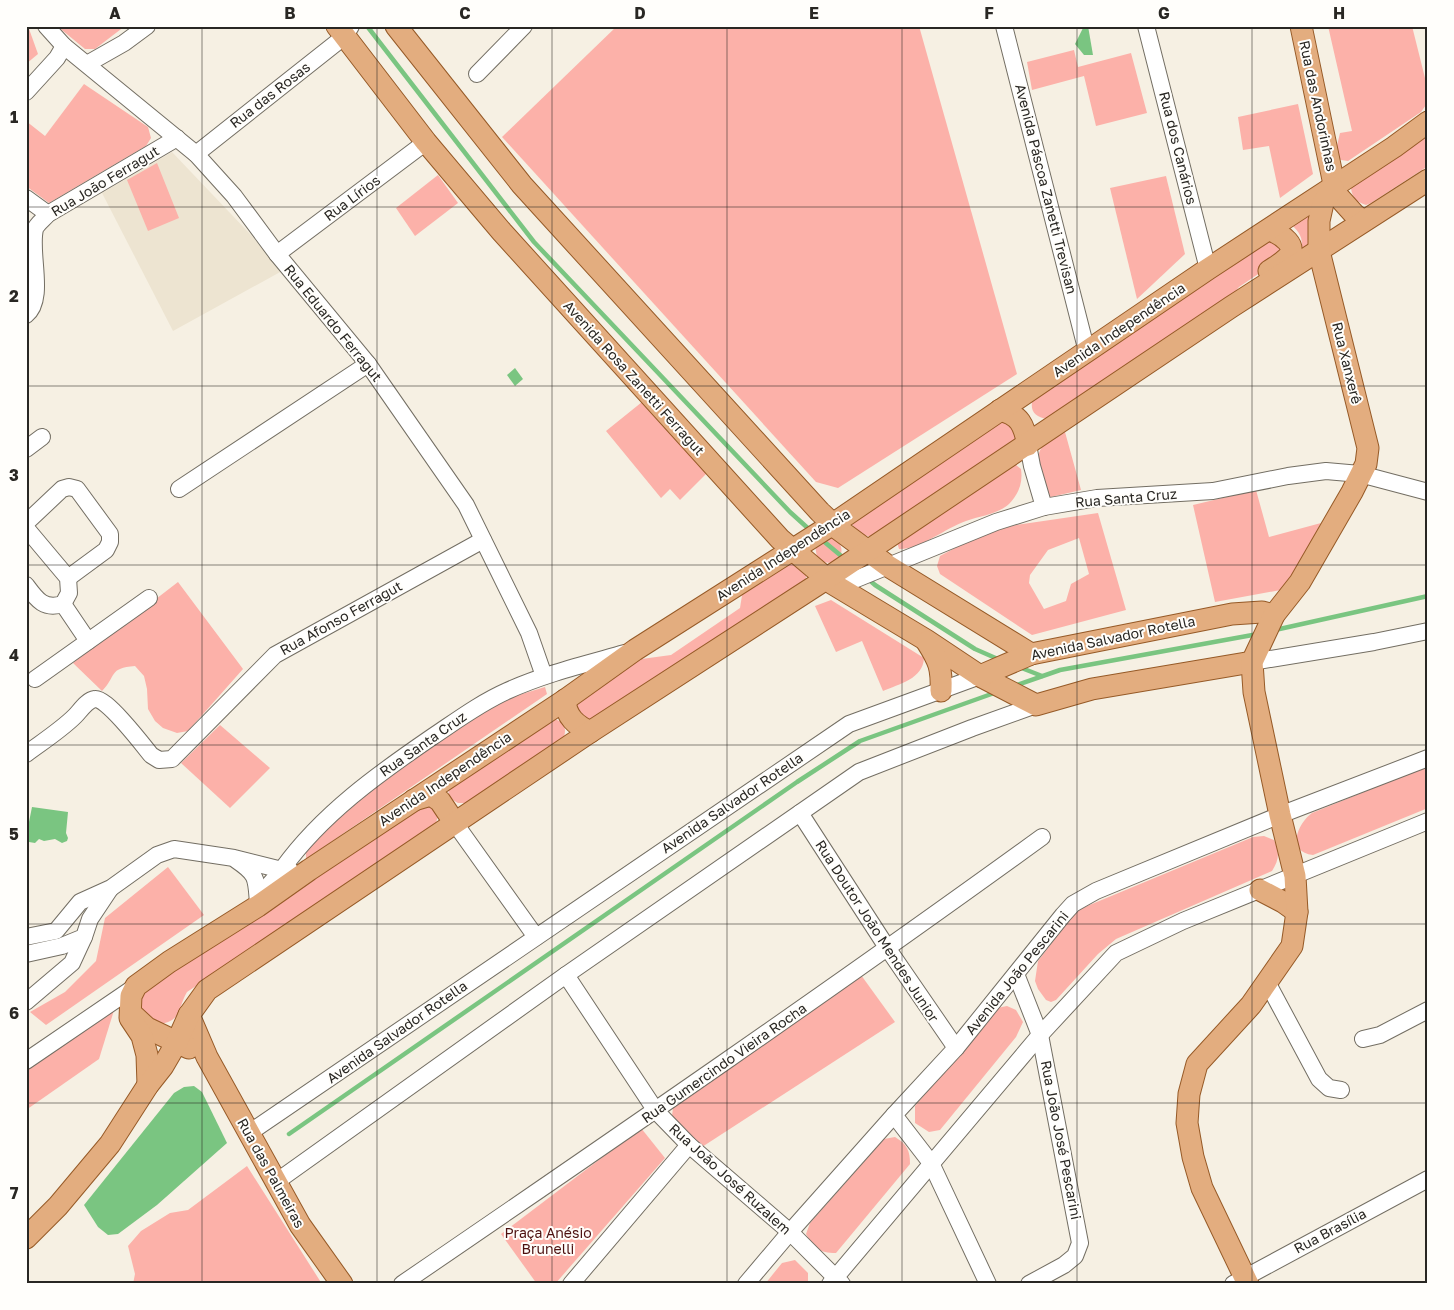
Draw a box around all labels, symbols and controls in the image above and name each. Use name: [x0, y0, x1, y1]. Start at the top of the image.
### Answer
text: A: [109, 3, 121, 23]
text: B: [284, 3, 296, 23]
text: C: [459, 3, 471, 23]
text: D: [634, 3, 646, 23]
text: E: [809, 3, 819, 23]
text: F: [984, 3, 994, 23]
text: G: [1158, 3, 1170, 23]
text: H: [1333, 3, 1345, 23]
street label: Rua das Andorinhas: [1296, 39, 1341, 173]
street label: Rua das Rosas: [226, 58, 313, 131]
street label: Avenida Páscoa Zanetti Trevisan: [1012, 82, 1081, 296]
street label: Rua dos Canários: [1156, 90, 1201, 206]
text: 1: [10, 107, 18, 127]
street label: Rua João Ferragut: [48, 142, 162, 219]
street label: Rua Lírios: [320, 171, 383, 224]
street label: Rua Eduardo Ferragut: [281, 261, 386, 385]
street label: Avenida Independência: [1049, 279, 1188, 380]
text: 2: [9, 286, 19, 306]
street label: Avenida Rosa Zanetti Ferragut: [560, 297, 708, 459]
street label: Rua Xanxerê: [1329, 320, 1366, 406]
text: 3: [9, 465, 19, 485]
street label: Rua Santa Cruz: [1074, 485, 1178, 510]
street label: Avenida Independência: [713, 505, 853, 604]
street label: Rua Afonso Ferragut: [277, 577, 405, 658]
street label: Avenida Salvador Rotella: [1029, 612, 1197, 663]
text: 4: [9, 645, 19, 665]
street label: Rua Santa Cruz: [376, 707, 469, 780]
street label: Avenida Independência: [375, 728, 514, 829]
street label: Avenida Salvador Rotella: [658, 749, 806, 856]
text: 5: [9, 824, 19, 844]
street label: Rua Doutor João Mendes Junior: [812, 837, 943, 1025]
street label: Avenida João Pescarini: [961, 907, 1072, 1038]
street label: Avenida Salvador Rotella: [323, 977, 470, 1087]
street label: Rua Gumercindo Vieira Rocha: [638, 999, 809, 1126]
text: 6: [9, 1003, 19, 1023]
street label: Rua João José Pescarini: [1038, 1059, 1085, 1221]
street label: Rua das Palmeiras: [234, 1115, 309, 1231]
street label: Rua João José Ruzalem: [666, 1119, 795, 1238]
text: 7: [10, 1183, 19, 1203]
street label: Rua Brasília: [1291, 1204, 1369, 1257]
park label: Praça Anésio Brunelli: [504, 1224, 592, 1257]

